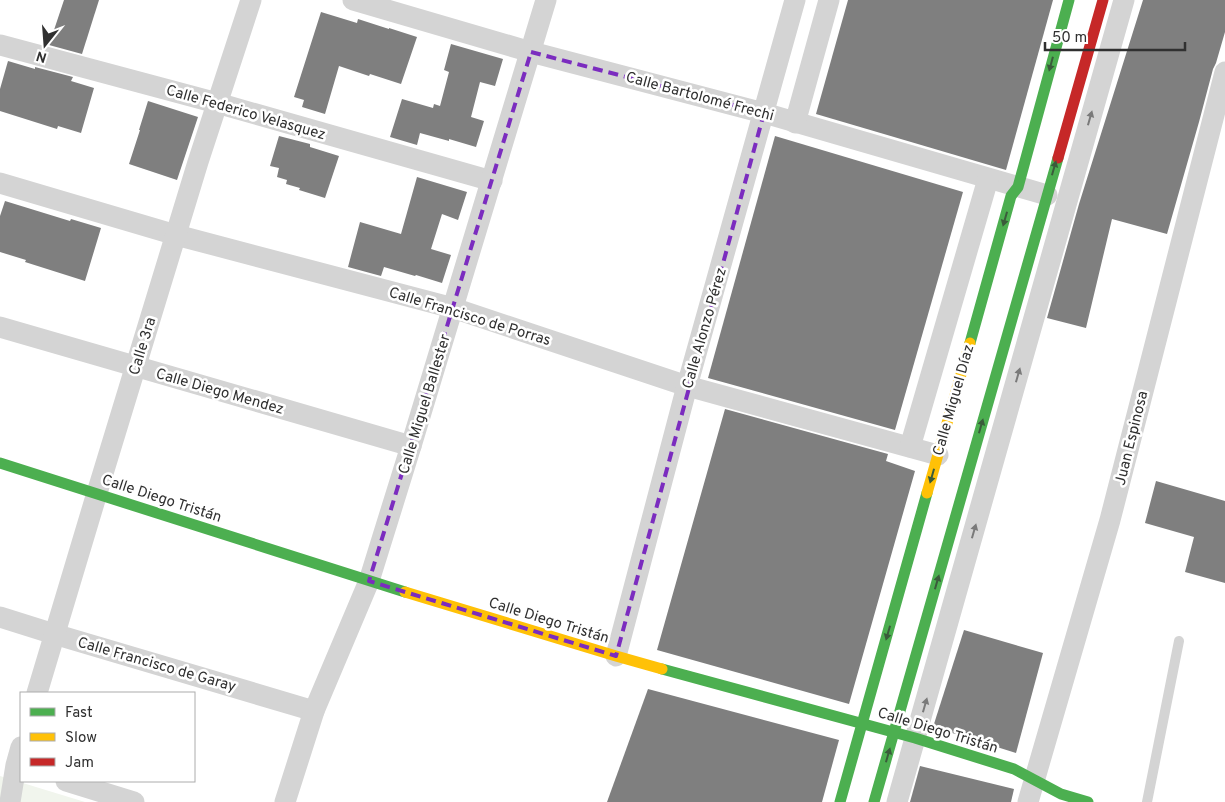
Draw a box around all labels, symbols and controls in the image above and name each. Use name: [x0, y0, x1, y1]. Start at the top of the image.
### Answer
north arrow: [20, 20, 70, 70]
scale bar: [1045, 20, 1185, 52]
text: 50 m: [1052, 29, 1087, 48]
text: N: [34, 46, 49, 66]
one-way arrow: [1047, 56, 1055, 71]
street label: Calle Bartolomé Frechi: [623, 69, 776, 126]
street label: Calle Federico Velasquez: [164, 82, 328, 145]
one-way arrow: [1087, 110, 1095, 125]
one-way arrow: [1051, 161, 1059, 176]
one-way arrow: [1001, 212, 1009, 227]
street label: Calle Alonzo Pérez: [679, 266, 732, 391]
street label: Calle Francisco de Porras: [386, 284, 553, 351]
street label: Calle 3ra: [126, 315, 161, 378]
street label: Calle Miguel Ballester: [395, 332, 456, 477]
street label: Calle Miguel Díaz: [929, 343, 979, 458]
street label: Calle Diego Mendez: [153, 365, 286, 420]
one-way arrow: [1014, 367, 1022, 382]
street label: Juan Espinosa: [1112, 389, 1153, 487]
one-way arrow: [978, 418, 986, 433]
one-way arrow: [928, 469, 936, 484]
street label: Calle Diego Tristán: [99, 471, 224, 528]
one-way arrow: [970, 524, 978, 539]
one-way arrow: [933, 574, 941, 589]
street label: Calle Diego Tristán: [486, 594, 611, 649]
one-way arrow: [884, 625, 892, 641]
street label: Calle Francisco de Garay: [75, 634, 238, 697]
legend: [20, 692, 195, 782]
one-way arrow: [921, 697, 929, 712]
text: Fast: [65, 704, 93, 723]
street label: Calle Diego Tristán: [875, 704, 1000, 759]
text: Slow: [65, 729, 97, 748]
one-way arrow: [884, 748, 892, 763]
text: Jam: [65, 754, 94, 773]

